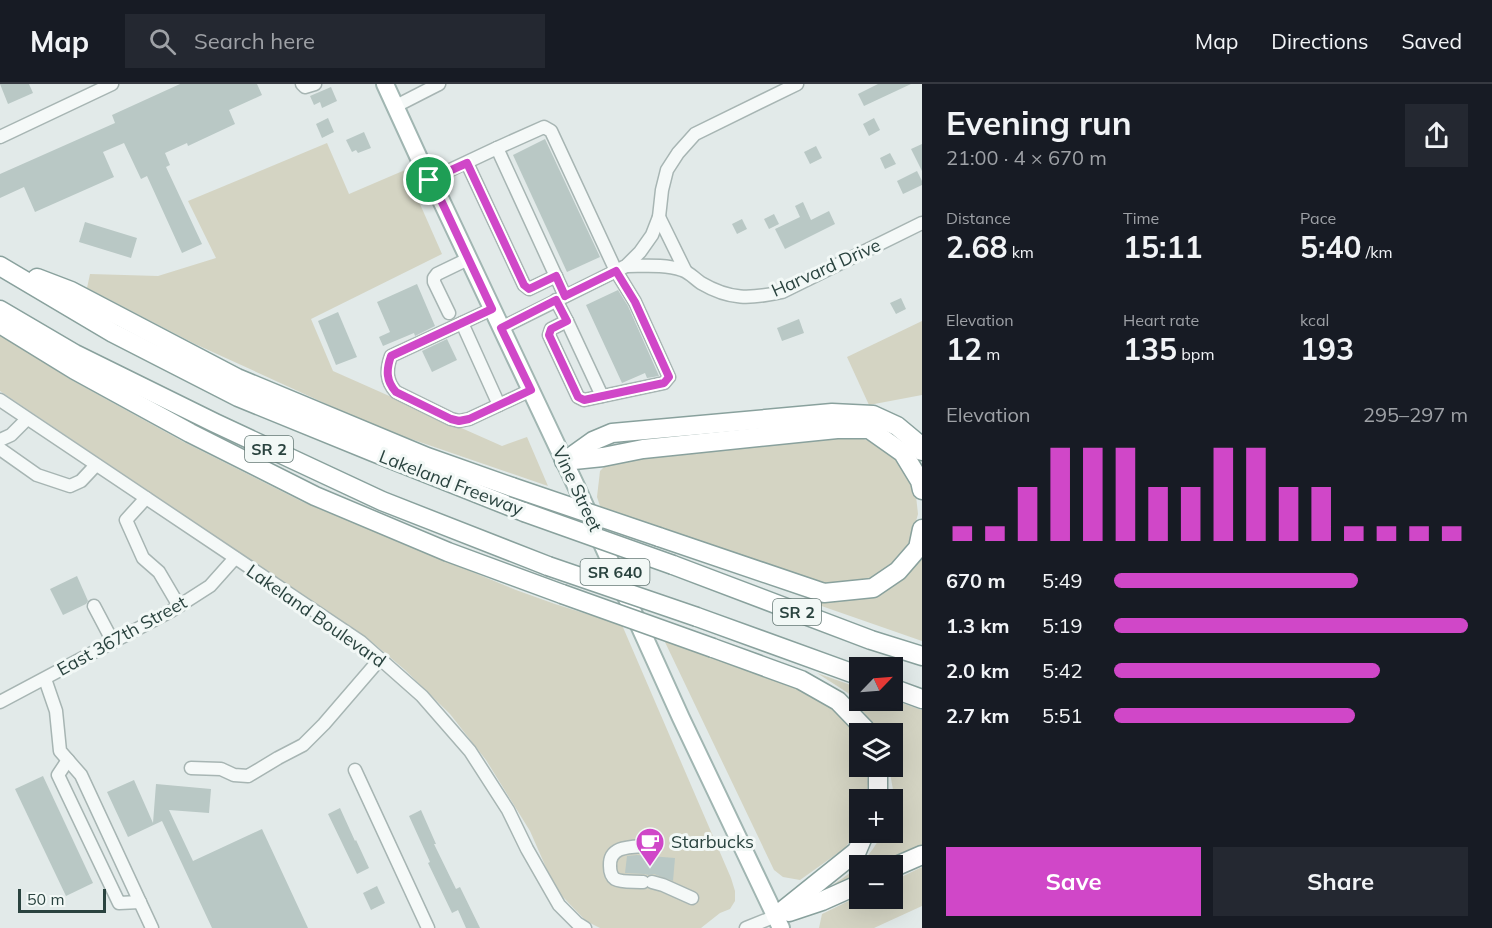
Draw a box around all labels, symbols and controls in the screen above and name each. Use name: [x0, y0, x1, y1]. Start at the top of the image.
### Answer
search box: [125, 14, 545, 68]
text: Map: [30, 24, 89, 59]
icon: search: [146, 25, 179, 58]
text: Search here: [194, 27, 315, 55]
text: Map: [1195, 28, 1238, 54]
text: Directions: [1271, 28, 1368, 54]
text: Saved: [1401, 28, 1462, 54]
text: Evening run: [946, 102, 1132, 143]
button: share: [1405, 104, 1468, 167]
text: 21:00 · 4 × 670 m: [946, 145, 1107, 170]
pin: [403, 154, 454, 205]
icon: arrive: [412, 163, 445, 196]
text: Distance: [946, 208, 1011, 228]
text: Time: [1123, 208, 1159, 228]
text: Pace: [1300, 208, 1336, 228]
text: 2.68: [946, 228, 1007, 266]
text: 15:11: [1123, 228, 1202, 266]
text: 5:40: [1300, 228, 1361, 266]
street label: Harvard Drive: [768, 233, 884, 302]
text: km: [1007, 242, 1034, 262]
text: /km: [1361, 242, 1392, 262]
text: Elevation: [946, 310, 1014, 330]
text: Heart rate: [1123, 310, 1199, 330]
text: kcal: [1300, 310, 1329, 330]
text: 12: [946, 330, 982, 368]
text: 135: [1123, 330, 1177, 368]
text: 193: [1300, 330, 1354, 368]
text: m: [982, 344, 1000, 364]
text: bpm: [1177, 344, 1214, 364]
text: Elevation: [946, 402, 1031, 427]
text: 295–297 m: [1363, 402, 1468, 427]
road number: SR 2: [245, 436, 293, 462]
street label: Vine Street: [548, 442, 607, 535]
street label: Lakeland Freeway: [376, 445, 527, 521]
street label: Lakeland Boulevard: [242, 559, 390, 672]
road number: SR 640: [580, 559, 650, 585]
text: 670 m: [946, 568, 1005, 593]
text: 5:49: [1042, 568, 1083, 593]
street label: East 367th Street: [53, 590, 191, 681]
road number: SR 2: [773, 599, 821, 625]
text: 1.3 km: [946, 613, 1009, 638]
text: 5:19: [1042, 613, 1083, 638]
north arrow: [849, 657, 903, 711]
map controls: [849, 657, 903, 909]
text: 2.0 km: [946, 658, 1009, 683]
text: 5:42: [1042, 658, 1083, 683]
text: 2.7 km: [946, 703, 1009, 728]
text: 5:51: [1042, 703, 1083, 728]
button: layers: [849, 723, 903, 777]
button: +: [849, 789, 903, 843]
cafe icon: Starbucks: [634, 826, 666, 868]
place label: Starbucks: [671, 830, 754, 853]
button: Save: [946, 847, 1201, 916]
button: Share: [1213, 847, 1468, 916]
button: −: [849, 855, 903, 909]
scale bar: [18, 886, 106, 914]
text: 50 m: [27, 889, 64, 909]

